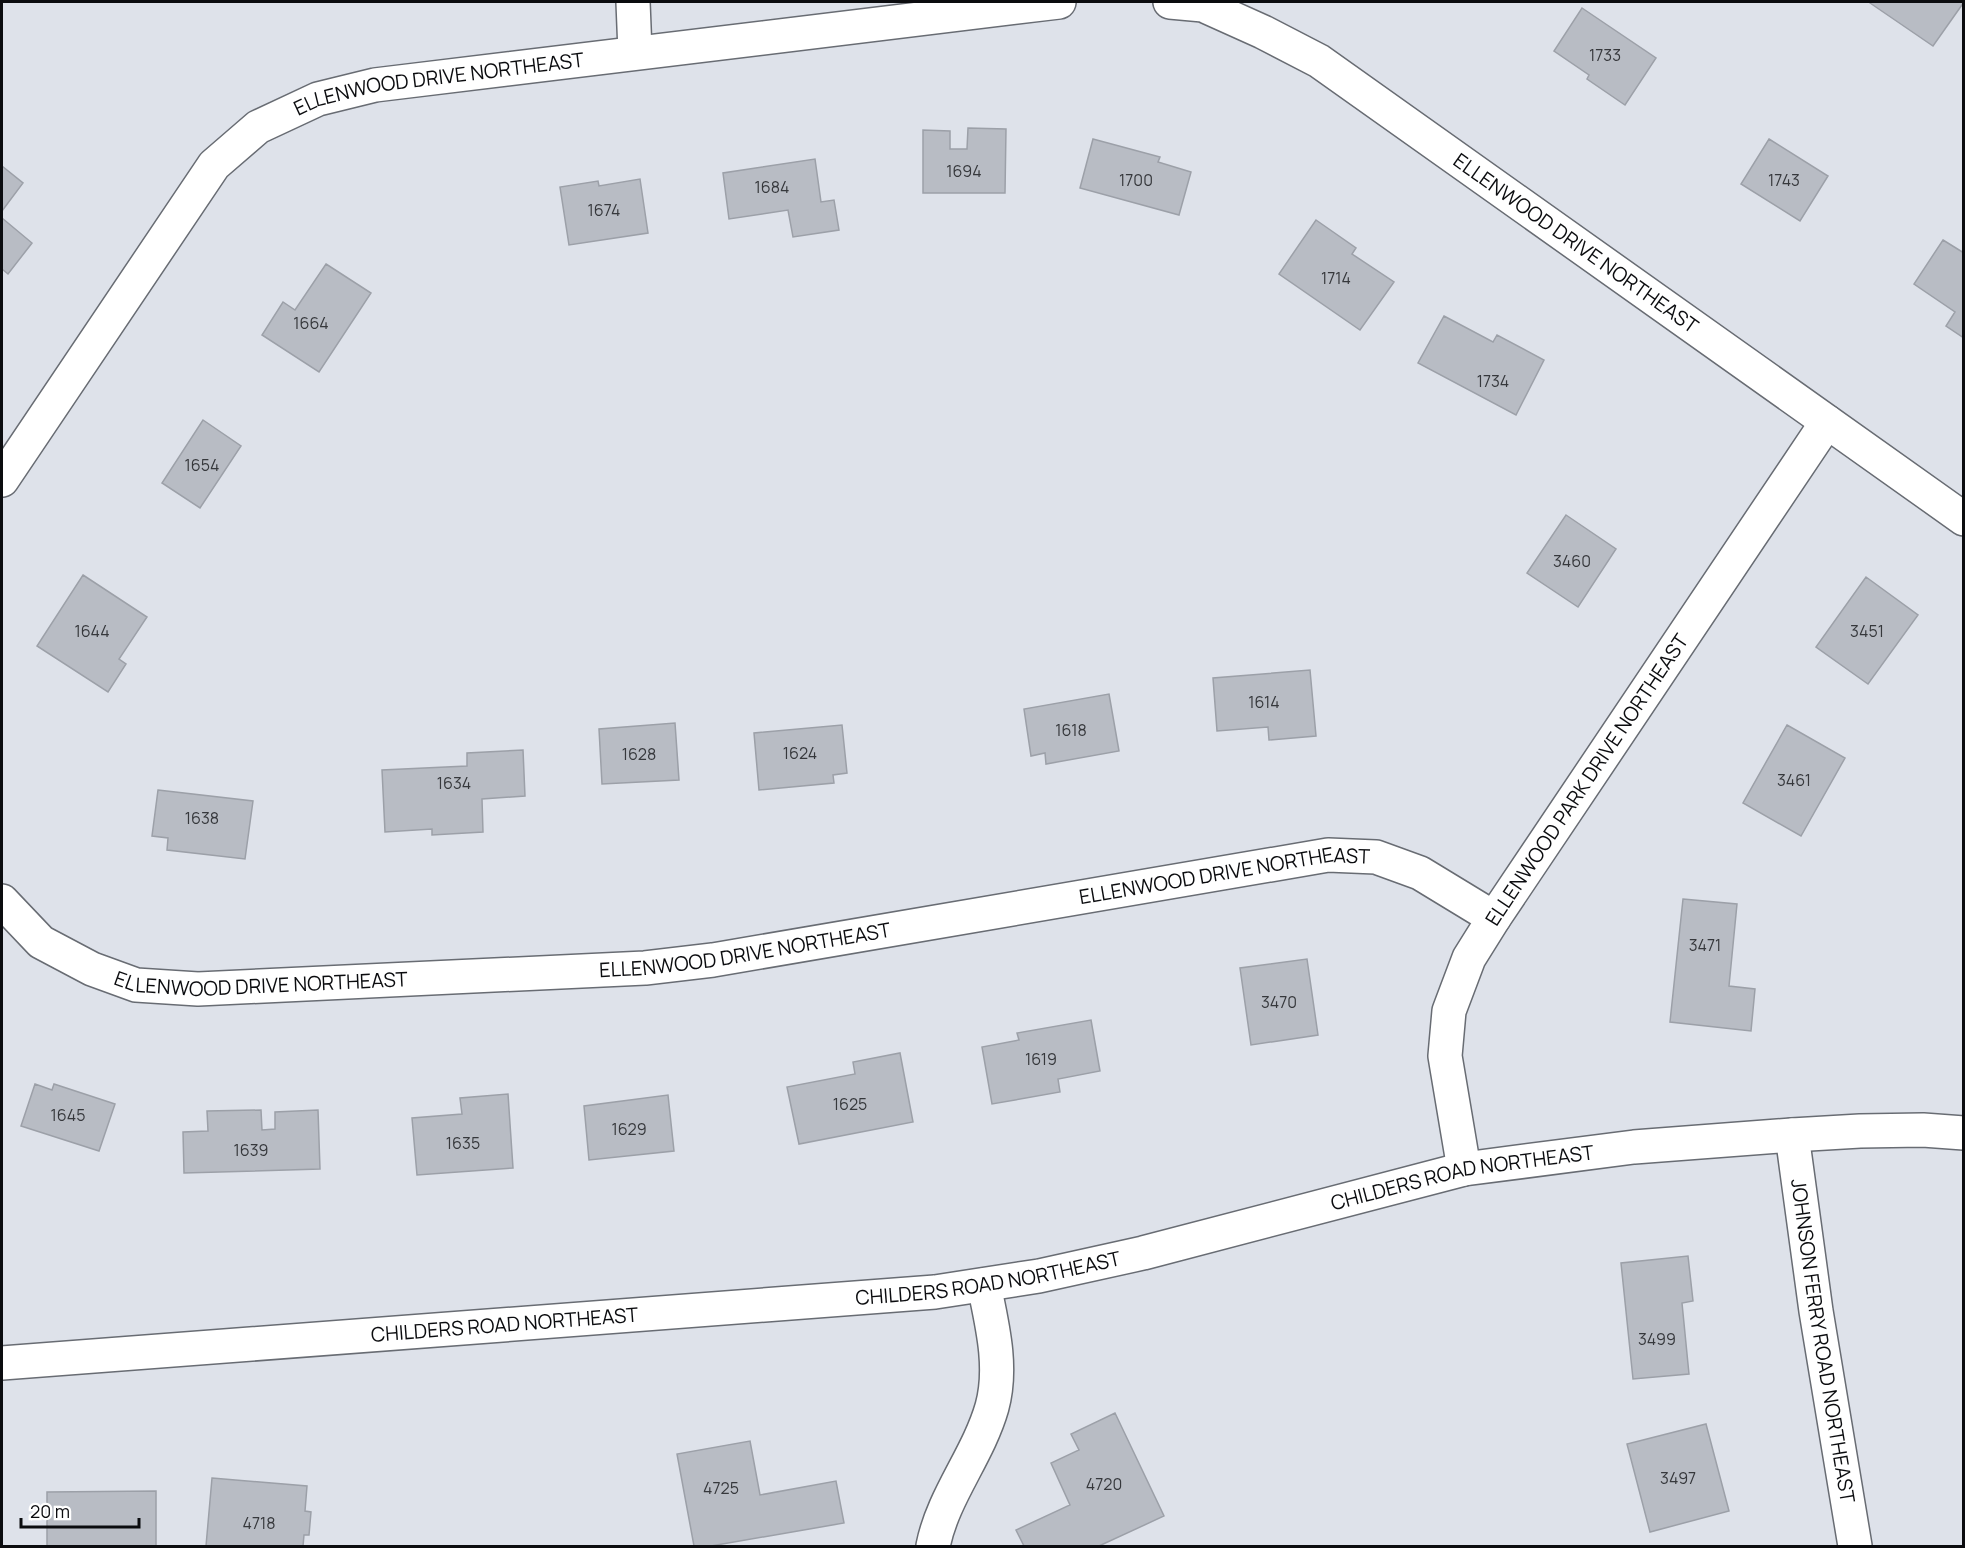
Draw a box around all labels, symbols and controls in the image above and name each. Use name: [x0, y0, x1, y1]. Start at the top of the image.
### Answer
house number: 1733: [1589, 44, 1621, 66]
street label: ELLENWOOD DRIVE NORTHEAST: [289, 46, 586, 121]
street label: ELLENWOOD DRIVE NORTHEAST: [1448, 147, 1704, 339]
house number: 1694: [946, 160, 982, 182]
house number: 1700: [1119, 169, 1153, 191]
house number: 1743: [1768, 169, 1800, 191]
house number: 1684: [755, 176, 789, 198]
house number: 1674: [588, 199, 621, 221]
house number: 1714: [1321, 267, 1351, 289]
house number: 1664: [293, 312, 329, 334]
house number: 1734: [1477, 370, 1509, 392]
house number: 1654: [185, 454, 219, 476]
house number: 3460: [1553, 550, 1591, 572]
house number: 1644: [74, 620, 110, 642]
house number: 3451: [1850, 620, 1884, 642]
street label: ELLENWOOD PARK DRIVE NORTHEAST: [1479, 628, 1694, 931]
house number: 1614: [1248, 691, 1280, 713]
house number: 1618: [1055, 719, 1087, 741]
house number: 1624: [783, 742, 817, 764]
house number: 1628: [622, 743, 656, 765]
house number: 3461: [1777, 769, 1811, 791]
house number: 1634: [437, 772, 471, 794]
house number: 1638: [185, 807, 219, 829]
street label: ELLENWOOD DRIVE NORTHEAST: [1077, 840, 1371, 910]
street label: ELLENWOOD DRIVE NORTHEAST: [599, 916, 893, 983]
house number: 3471: [1689, 934, 1721, 956]
street label: ELLENWOOD DRIVE NORTHEAST: [111, 964, 408, 1002]
house number: 3470: [1261, 991, 1297, 1013]
house number: 1619: [1025, 1048, 1057, 1070]
house number: 1625: [833, 1093, 867, 1115]
house number: 1645: [51, 1104, 85, 1126]
house number: 1629: [611, 1118, 647, 1140]
house number: 1635: [446, 1132, 480, 1154]
street label: CHILDERS ROAD NORTHEAST: [1328, 1138, 1595, 1216]
house number: 1639: [234, 1139, 268, 1161]
street label: JOHNSON FERRY ROAD NORTHEAST: [1785, 1177, 1862, 1505]
street label: CHILDERS ROAD NORTHEAST: [854, 1244, 1123, 1311]
street label: CHILDERS ROAD NORTHEAST: [370, 1301, 639, 1348]
house number: 3499: [1638, 1328, 1676, 1350]
house number: 3497: [1660, 1467, 1696, 1489]
house number: 4720: [1086, 1473, 1122, 1495]
house number: 4725: [703, 1477, 739, 1499]
scale bar: [21, 1491, 140, 1529]
text: 20 m: [30, 1499, 70, 1523]
house number: 4718: [243, 1512, 276, 1534]

